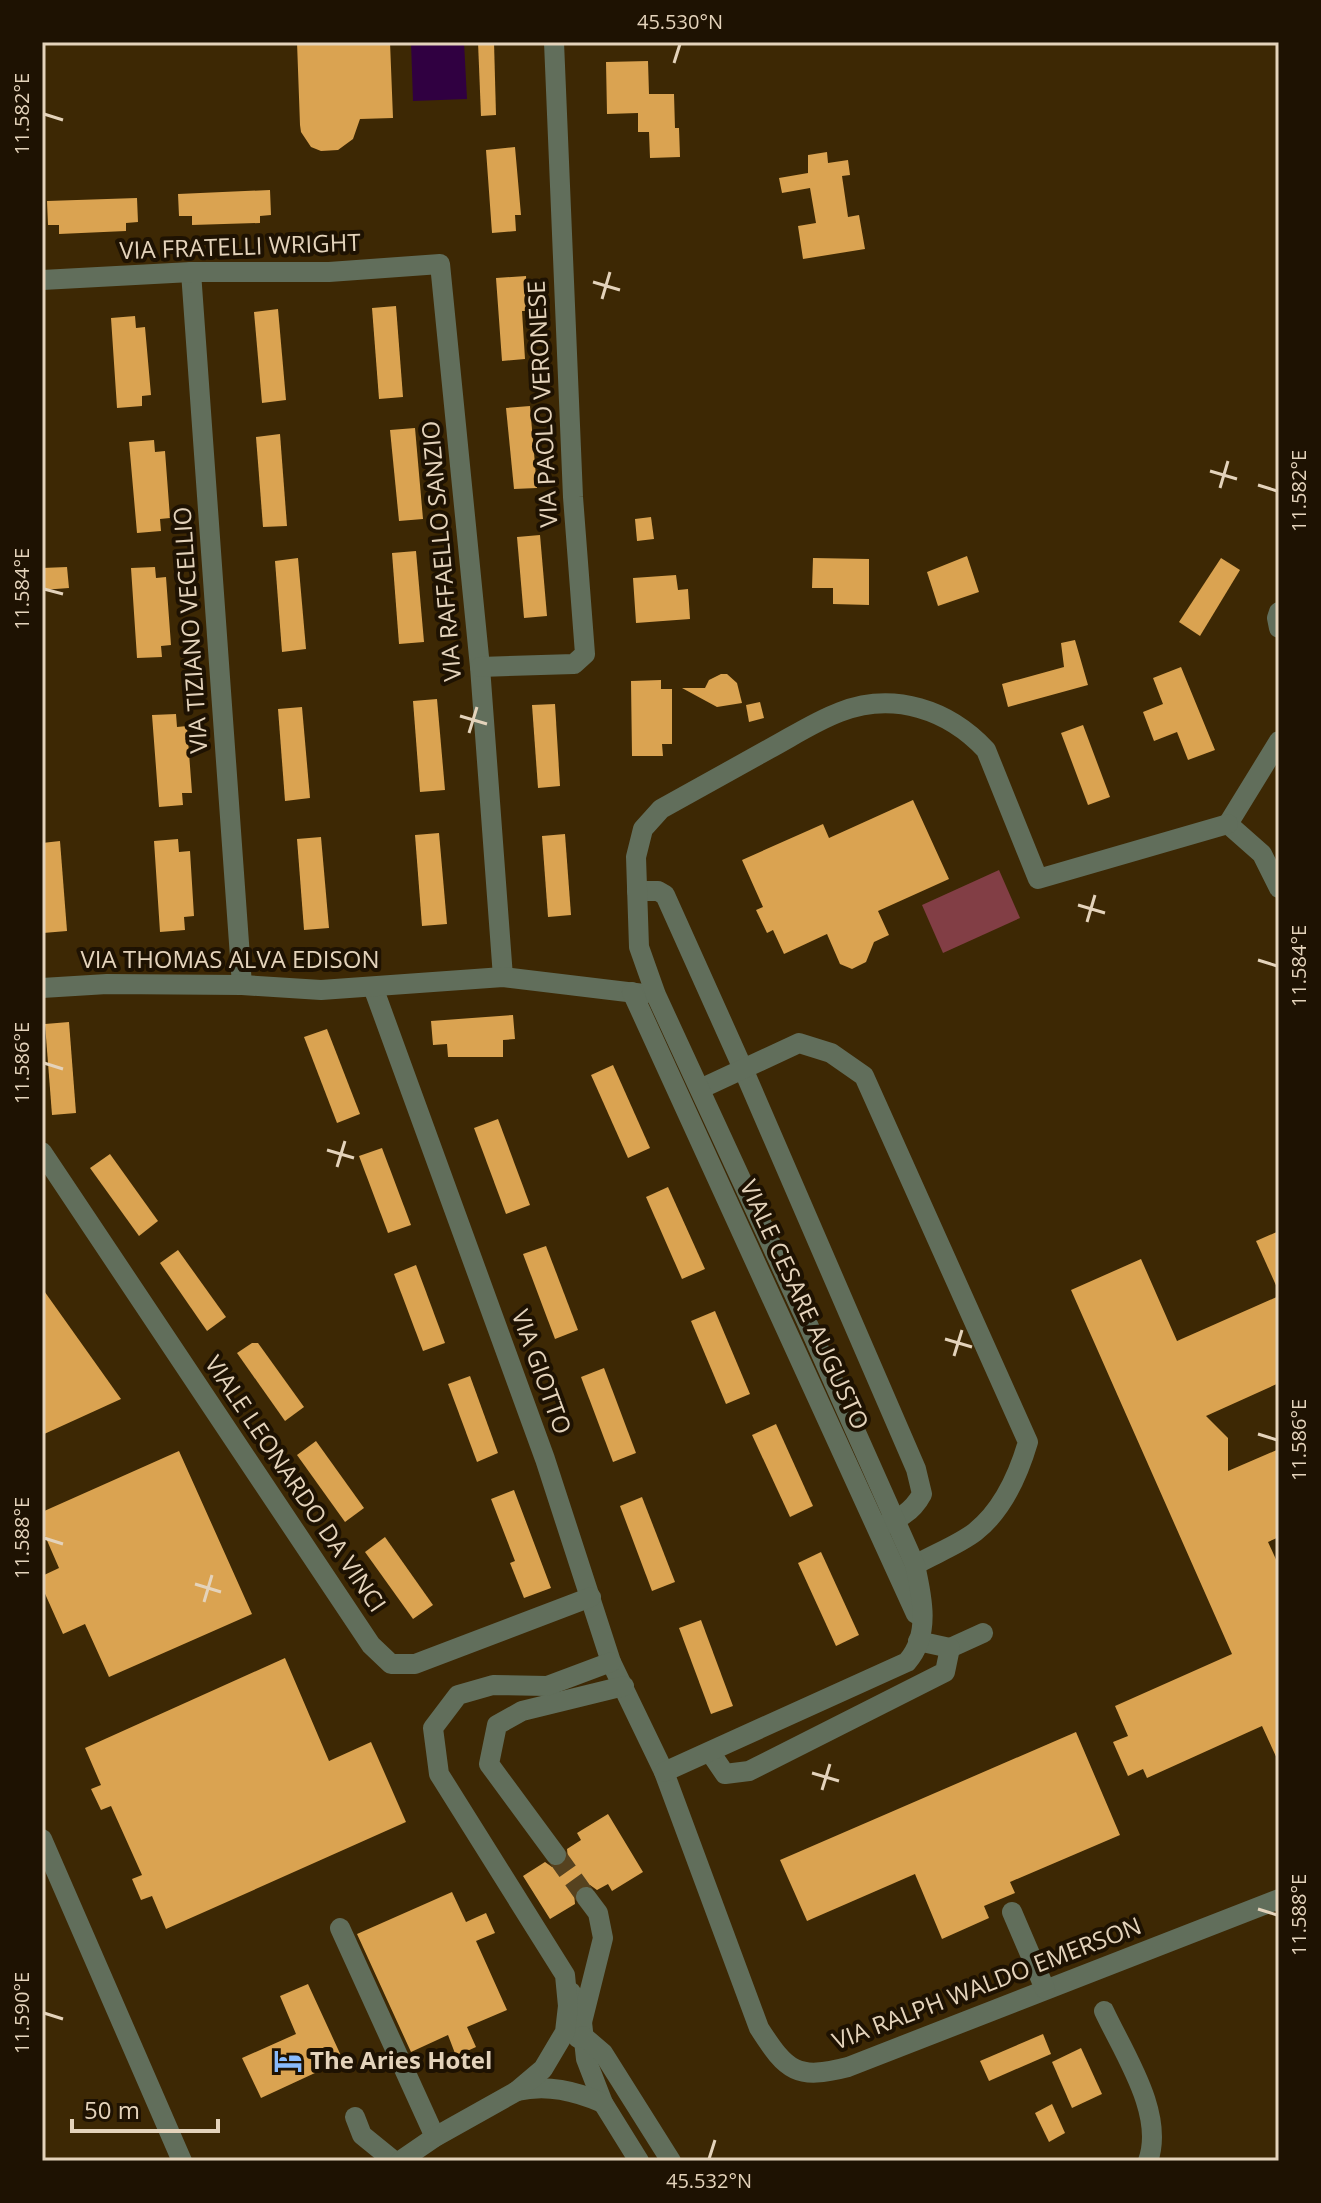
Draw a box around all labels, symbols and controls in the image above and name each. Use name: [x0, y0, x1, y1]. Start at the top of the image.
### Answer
text: 45.530°N: [637, 8, 723, 35]
text: 11.582°E: [8, 73, 35, 155]
street label: VIA FRATELLI WRIGHT: [119, 225, 361, 266]
street label: VIA PAOLO VERONESE: [519, 280, 564, 528]
street label: VIA RAFFAELLO SANZIO: [413, 420, 468, 683]
text: 11.582°E: [1285, 450, 1312, 532]
street label: VIA TIZIANO VECELLIO: [164, 506, 215, 755]
text: 11.584°E: [8, 548, 35, 630]
text: 11.584°E: [1285, 925, 1312, 1007]
street label: VIA THOMAS ALVA EDISON: [81, 942, 379, 975]
text: 11.586°E: [8, 1022, 35, 1104]
street label: VIALE CESARE AUGUSTO: [733, 1174, 878, 1435]
street label: VIA GIOTTO: [505, 1305, 580, 1438]
street label: VIALE LEONARDO DA VINCI: [198, 1348, 395, 1618]
text: 11.586°E: [1285, 1399, 1312, 1481]
text: 11.588°E: [8, 1497, 35, 1579]
text: 11.588°E: [1285, 1874, 1312, 1956]
street label: VIA RALPH WALDO EMERSON: [827, 1908, 1146, 2057]
text: 11.590°E: [8, 1972, 35, 2054]
place label: The Aries Hotel: [310, 2043, 492, 2076]
hotel icon: The Aries Hotel: [273, 2046, 303, 2076]
scale bar: [72, 2083, 218, 2133]
text: 50 m: [84, 2093, 140, 2126]
text: 45.532°N: [666, 2167, 752, 2194]

